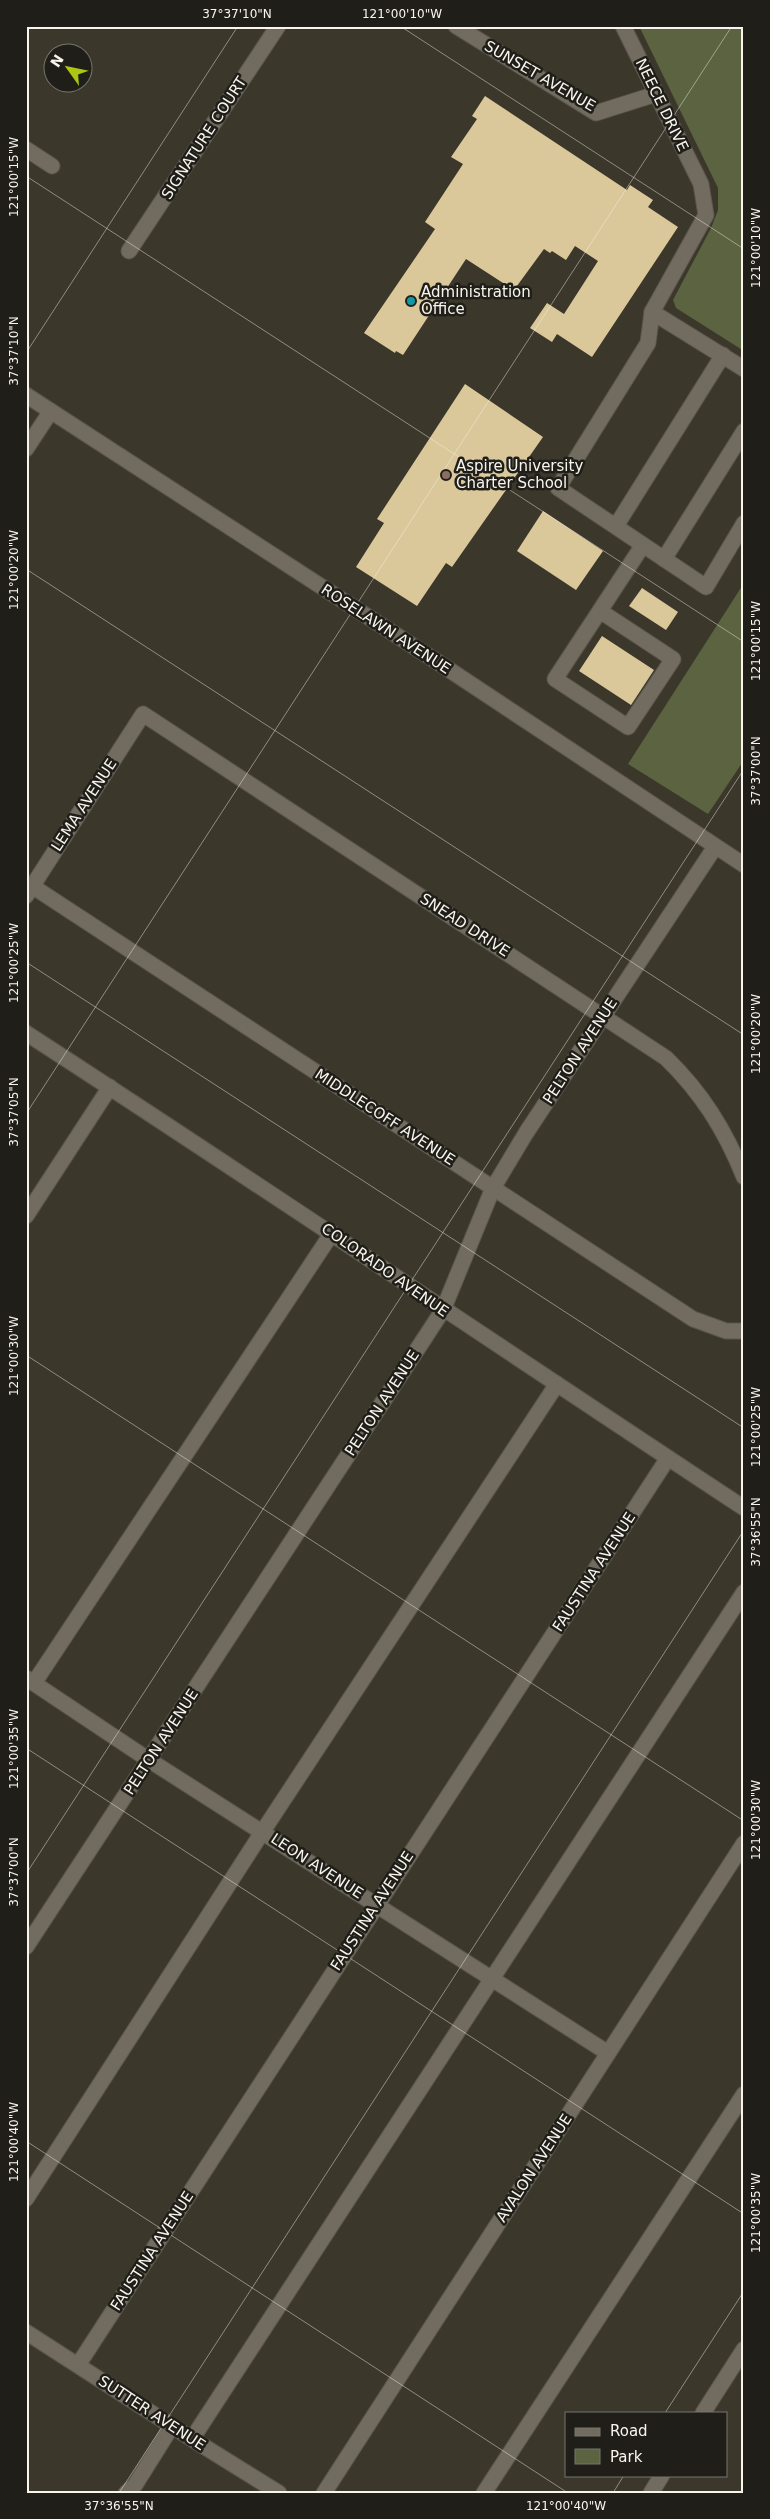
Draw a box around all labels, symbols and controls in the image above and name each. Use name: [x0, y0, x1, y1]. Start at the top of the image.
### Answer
text: 37°37'10"N: [202, 7, 272, 21]
text: 121°00'10"W: [362, 7, 442, 21]
street label: SUNSET AVENUE: [481, 37, 599, 115]
north arrow: [42, 42, 92, 92]
text: N: [47, 52, 67, 70]
street label: NEECE DRIVE: [632, 56, 692, 154]
street label: SIGNATURE COURT: [158, 73, 251, 203]
text: 121°00'15"W: [7, 137, 21, 217]
text: 121°00'10"W: [749, 208, 763, 288]
place label: Administration Office: [421, 283, 531, 318]
marker: Administration Office: [405, 295, 417, 307]
text: 37°37'10"N: [7, 316, 21, 386]
place label: Aspire University Charter School: [456, 457, 583, 492]
marker: Aspire University Charter School: [440, 469, 452, 481]
text: 121°00'20"W: [7, 530, 21, 610]
street label: ROSELAWN AVENUE: [318, 580, 454, 678]
text: 121°00'15"W: [749, 601, 763, 681]
text: 37°37'00"N: [749, 736, 763, 806]
street label: LEMA AVENUE: [47, 755, 121, 855]
street label: SNEAD DRIVE: [417, 889, 513, 961]
text: 121°00'25"W: [7, 923, 21, 1003]
text: 121°00'20"W: [749, 994, 763, 1074]
street label: PELTON AVENUE: [539, 995, 621, 1107]
street label: MIDDLECOFF AVENUE: [312, 1065, 458, 1169]
text: 37°37'05"N: [7, 1077, 21, 1147]
street label: COLORADO AVENUE: [318, 1219, 452, 1321]
text: 121°00'30"W: [7, 1316, 21, 1396]
street label: PELTON AVENUE: [341, 1347, 423, 1459]
text: 121°00'25"W: [749, 1387, 763, 1467]
text: 37°36'55"N: [749, 1497, 763, 1567]
street label: FAUSTINA AVENUE: [549, 1509, 639, 1635]
street label: PELTON AVENUE: [120, 1686, 202, 1798]
text: 121°00'35"W: [7, 1709, 21, 1789]
text: 121°00'30"W: [749, 1780, 763, 1860]
street label: LEON AVENUE: [267, 1829, 367, 1903]
text: 37°37'00"N: [7, 1837, 21, 1907]
street label: FAUSTINA AVENUE: [327, 1848, 417, 1974]
text: 121°00'40"W: [7, 2102, 21, 2182]
street label: AVALON AVENUE: [492, 2111, 576, 2225]
text: 121°00'35"W: [749, 2173, 763, 2253]
street label: FAUSTINA AVENUE: [107, 2188, 197, 2314]
street label: SUTTER AVENUE: [95, 2372, 209, 2454]
legend: [565, 2412, 728, 2476]
text: Road: [610, 2422, 648, 2440]
text: Park: [610, 2448, 643, 2466]
text: 37°36'55"N: [84, 2499, 154, 2513]
text: 121°00'40"W: [526, 2499, 606, 2513]

